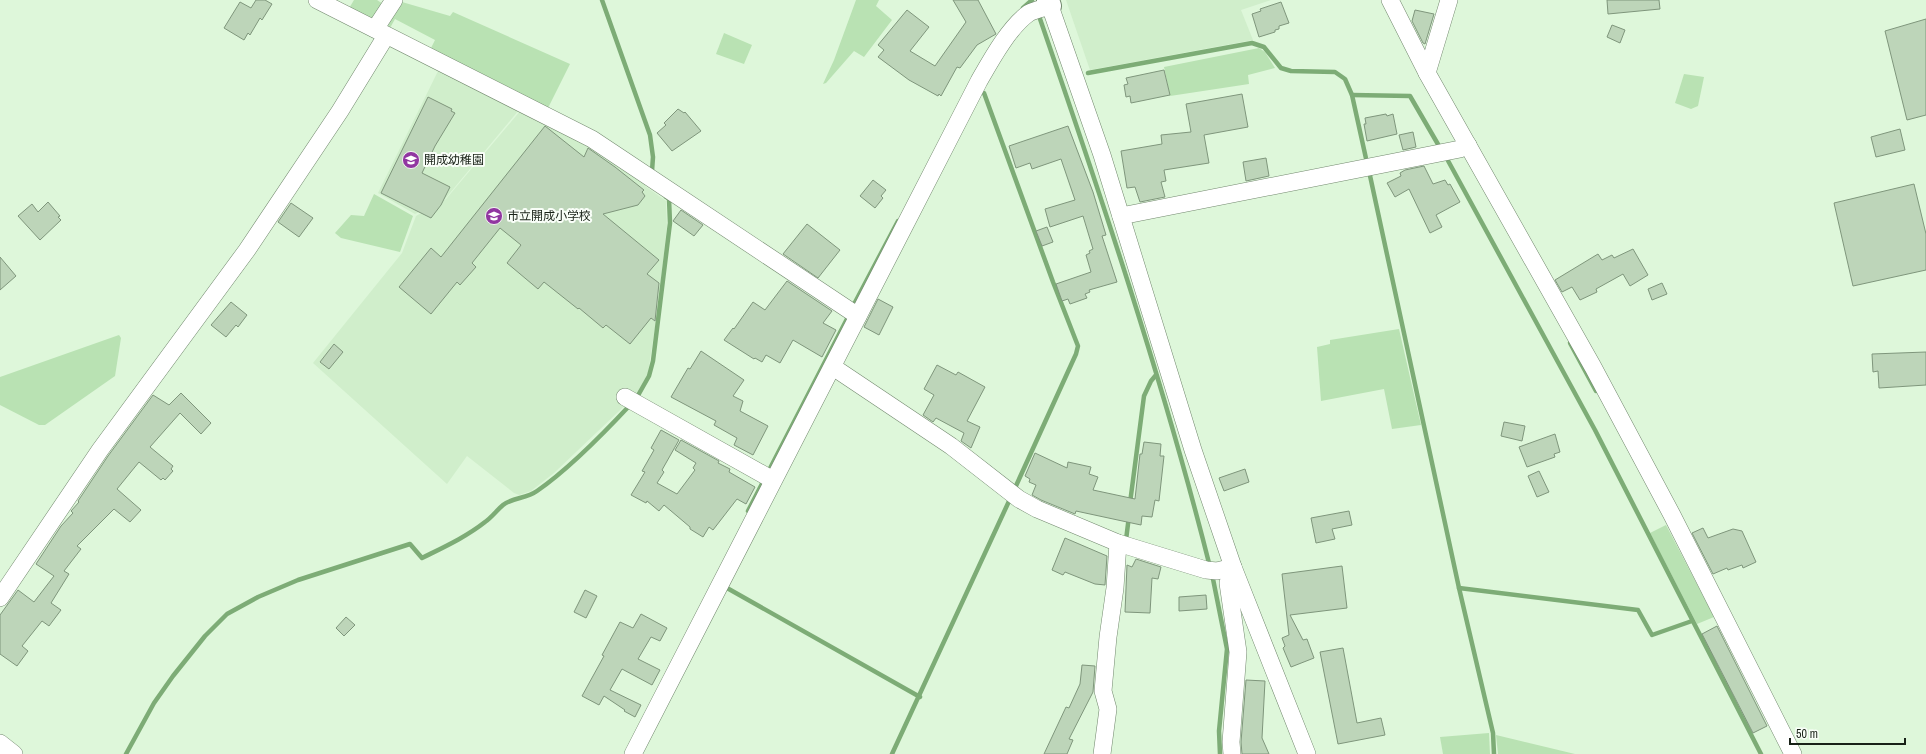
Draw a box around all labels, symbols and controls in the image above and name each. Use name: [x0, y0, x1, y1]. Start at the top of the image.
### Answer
school or university icon: 開成幼稚園: [401, 150, 421, 170]
place label: 開成幼稚園: [424, 152, 484, 168]
school or university icon: 市立開成小学校: [484, 206, 504, 226]
place label: 市立開成小学校: [507, 208, 591, 224]
scale bar: [1790, 720, 1905, 746]
text: 50 m: [1796, 726, 1818, 742]

